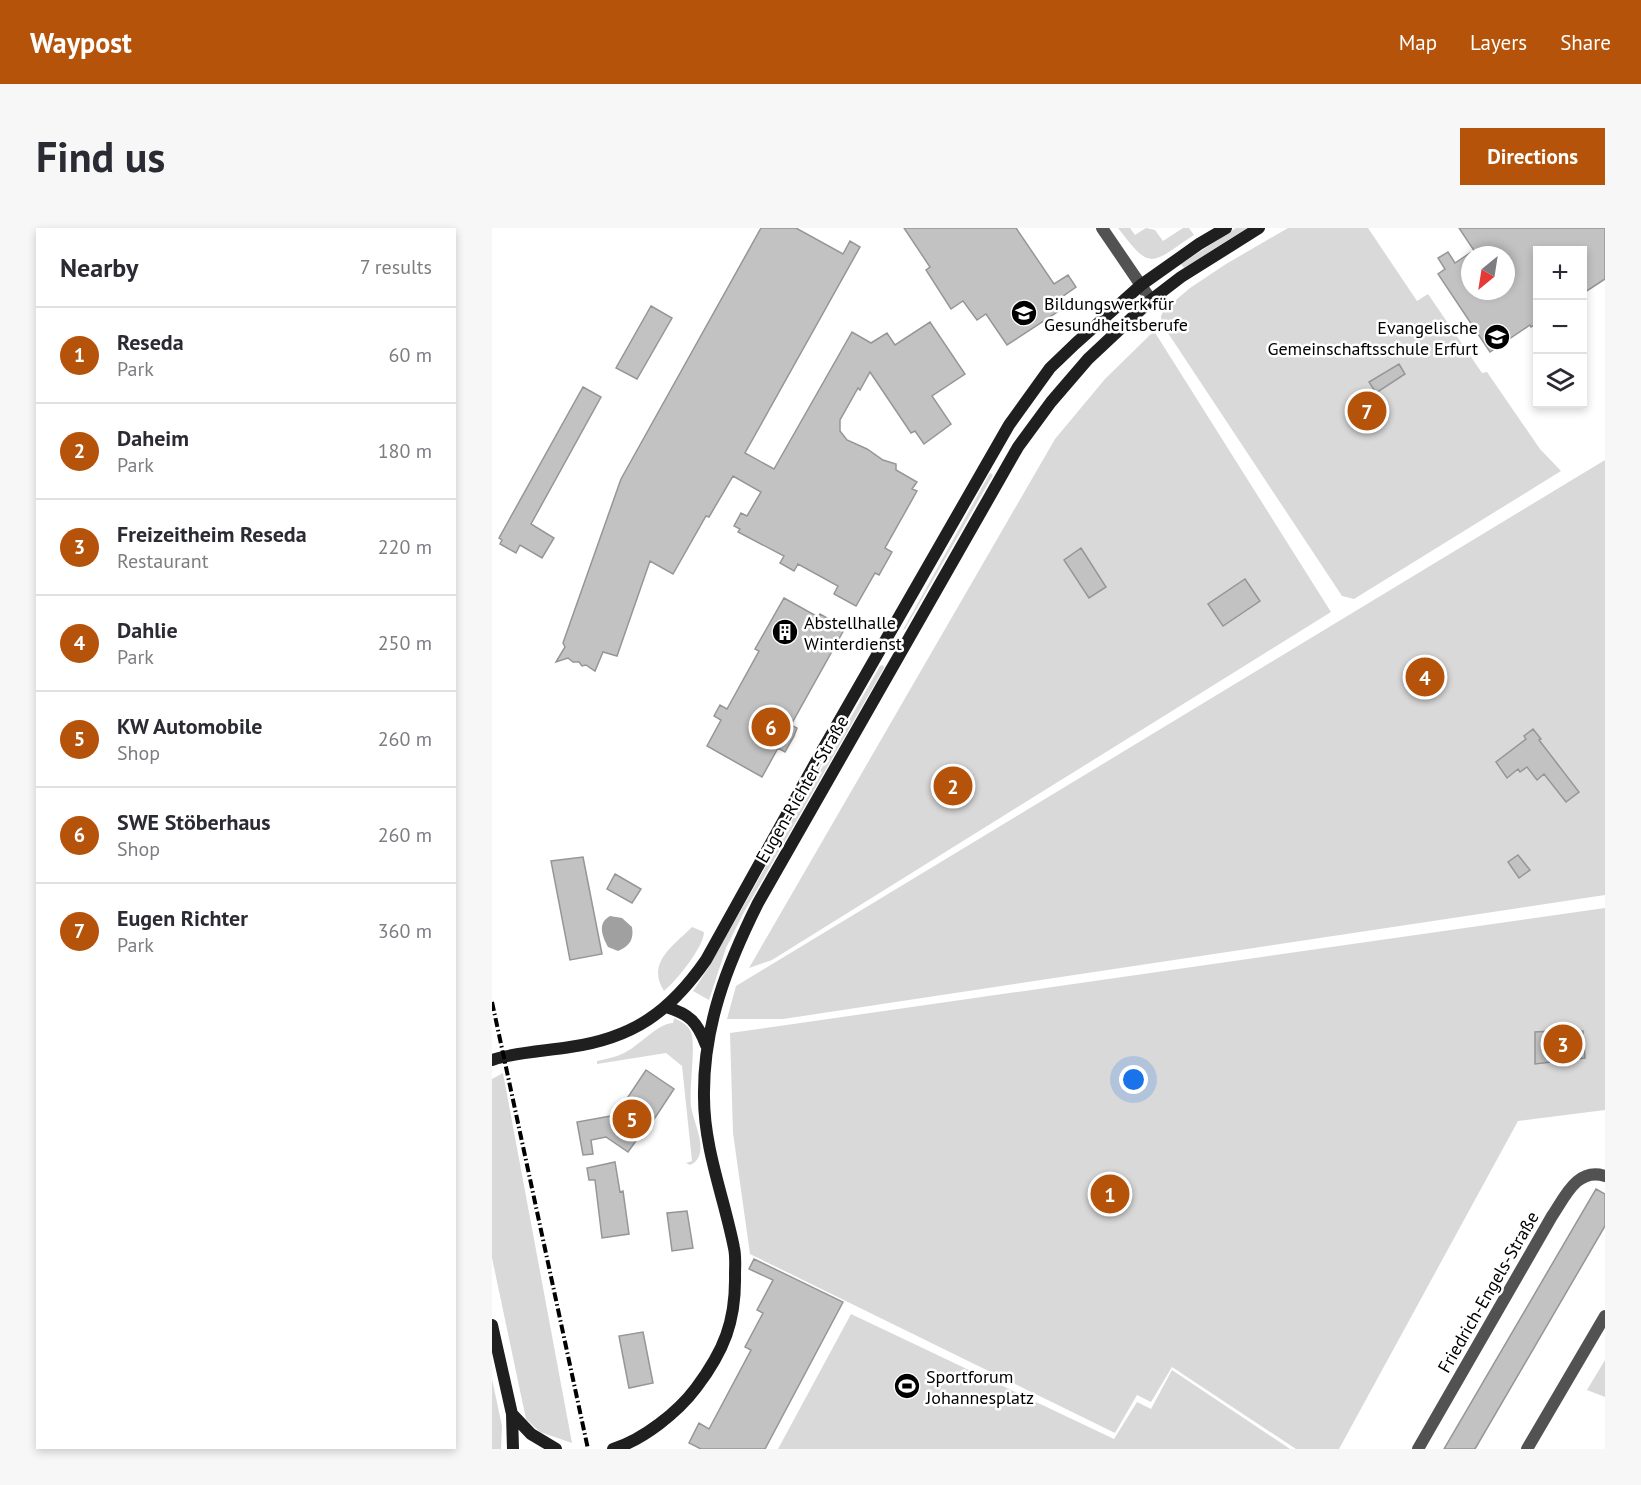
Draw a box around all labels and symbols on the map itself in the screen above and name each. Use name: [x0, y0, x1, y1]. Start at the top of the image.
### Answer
north arrow: [1461, 246, 1515, 300]
place label: Bildungswerk für Gesundheitsberufe: [1044, 292, 1188, 336]
school or university icon: Bildungswerk für Gesundheitsberufe: [1009, 298, 1039, 328]
place label: Evangelische Gemeinschaftsschule Erfurt: [1267, 316, 1478, 360]
school or university icon: Evangelische Gemeinschaftsschule Erfurt: [1482, 322, 1512, 352]
pin: 7: [1348, 388, 1386, 434]
place label: Abstellhalle Winterdienst: [804, 611, 902, 655]
building icon: Abstellhalle Winterdienst: [770, 617, 800, 647]
pin: 4: [1406, 654, 1444, 700]
pin: 6: [752, 704, 790, 750]
street label: Eugen-Richter-Straße: [751, 711, 853, 867]
pin: 2: [934, 764, 972, 808]
pin: 3: [1544, 1022, 1582, 1066]
your location: [1119, 1065, 1148, 1094]
pin: 5: [612, 1096, 652, 1142]
pin: 1: [1090, 1172, 1130, 1216]
street label: Friedrich-Engels-Straße: [1432, 1207, 1544, 1377]
place label: Sportforum Johannesplatz: [925, 1365, 1034, 1409]
sports icon: Sportforum Johannesplatz: [892, 1371, 922, 1401]

